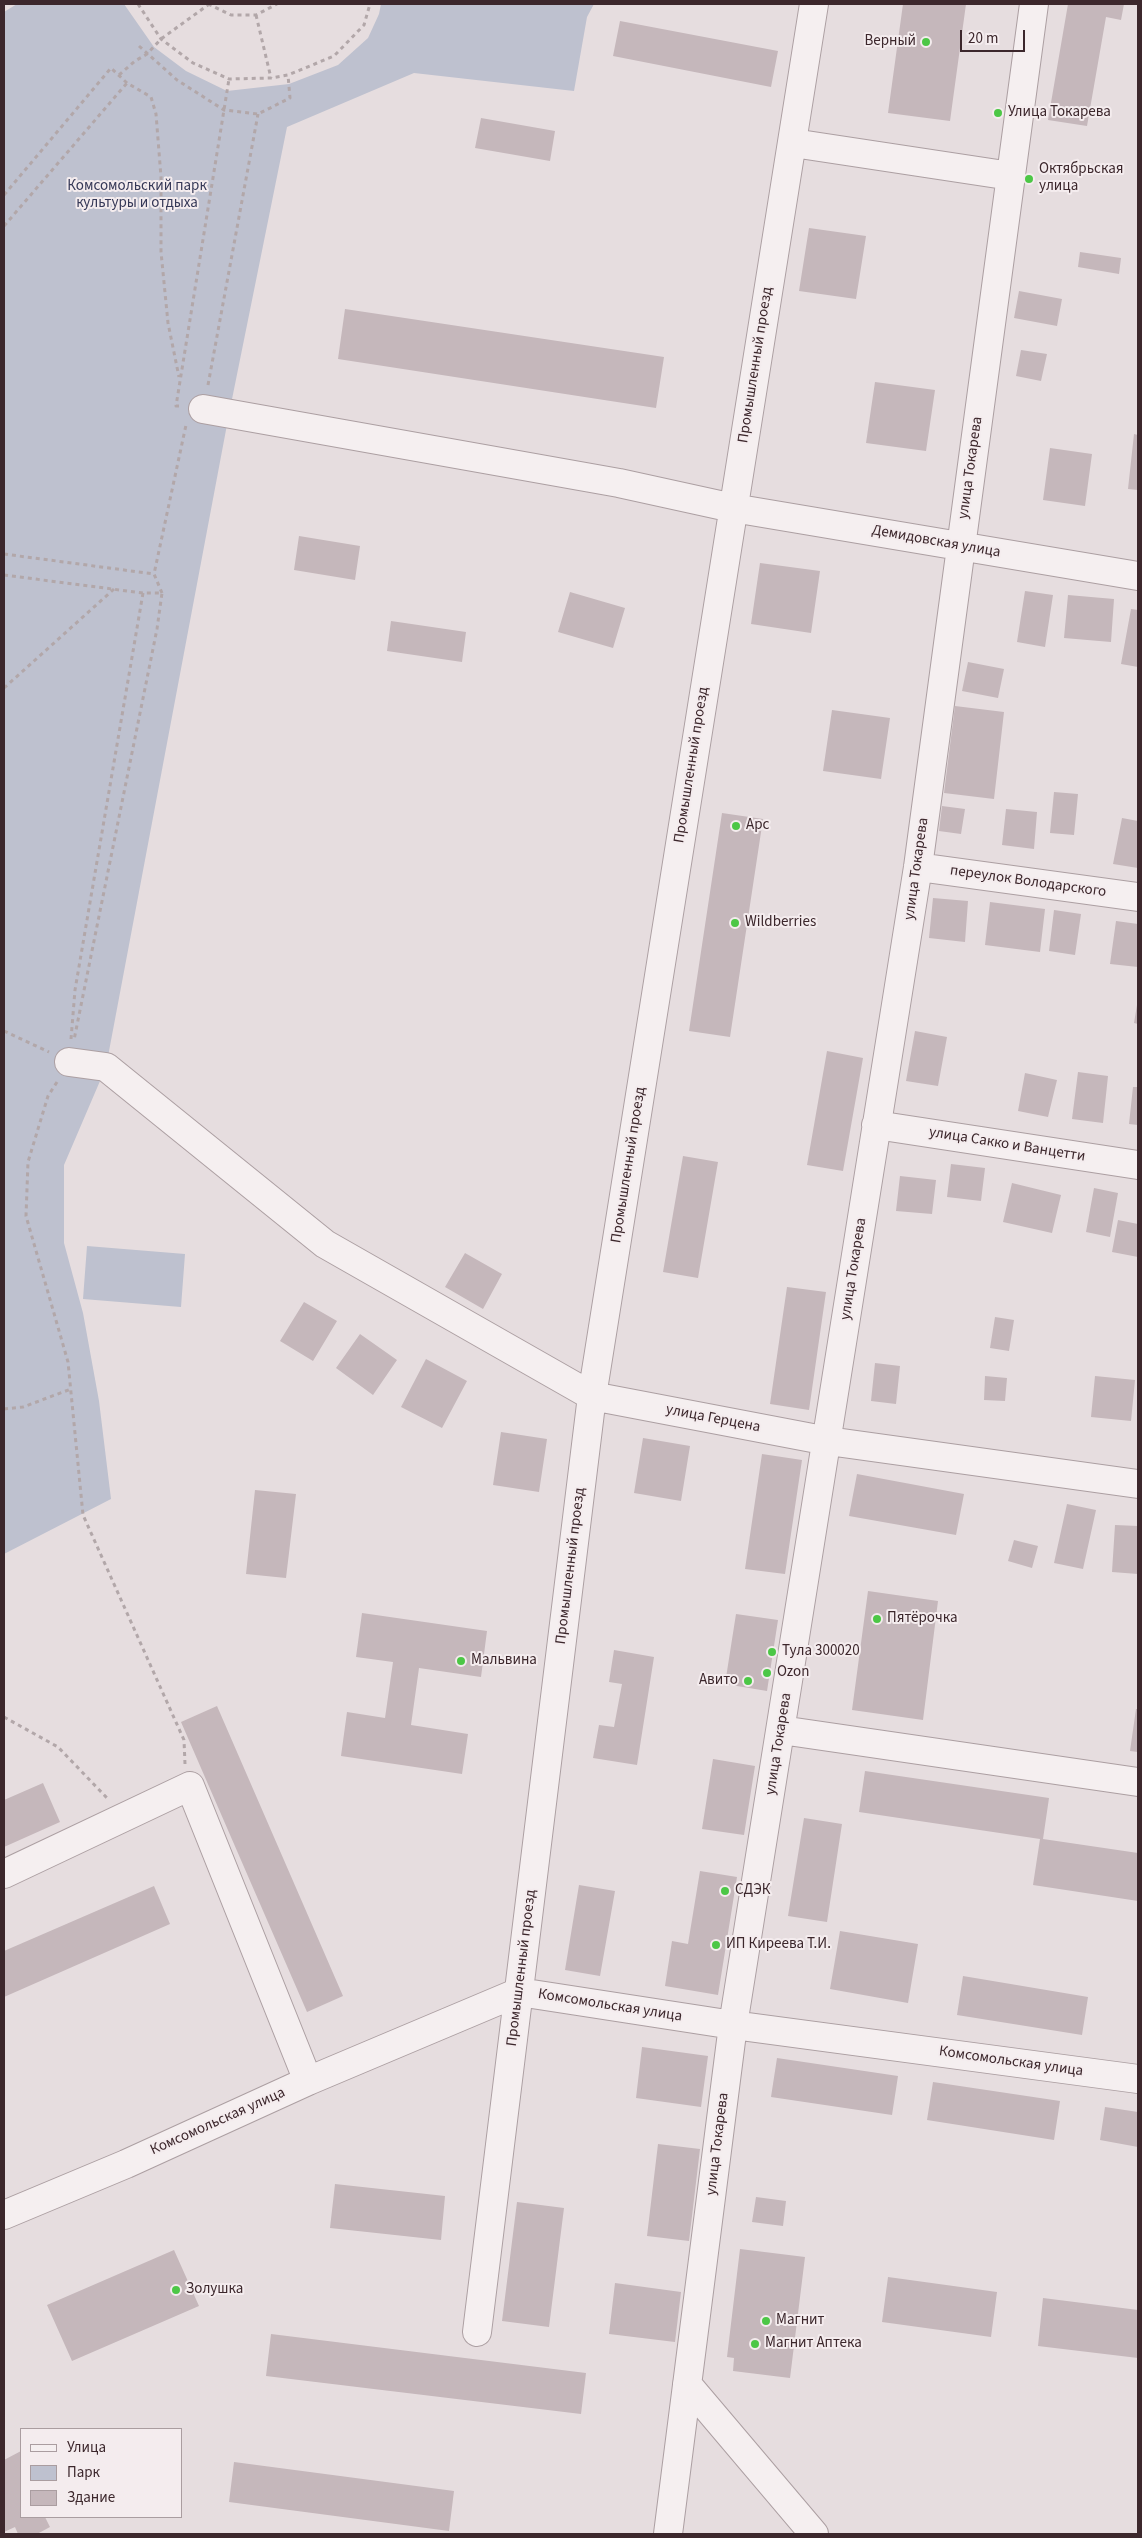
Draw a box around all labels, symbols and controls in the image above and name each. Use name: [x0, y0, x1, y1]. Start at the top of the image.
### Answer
scale bar: [962, 20, 1027, 52]
text: 20 m: [968, 28, 998, 49]
place label: Верный: [864, 33, 916, 51]
marker: Верный: [920, 36, 932, 48]
place label: Улица Токарева: [1008, 104, 1111, 122]
marker: Улица Токарева: [992, 107, 1004, 119]
place label: Октябрьская улица: [1039, 161, 1123, 196]
marker: Октябрьская улица: [1023, 173, 1035, 185]
park label: Комсомольский парк культуры и отдыха: [67, 178, 207, 213]
street label: Промышленный проезд: [735, 286, 777, 444]
street label: улица Токарева: [955, 416, 987, 520]
street label: Демидовская улица: [870, 522, 1002, 562]
street label: Промышленный проезд: [671, 686, 713, 844]
place label: Арс: [746, 817, 769, 835]
street label: улица Токарева: [901, 817, 933, 921]
marker: Арс: [730, 820, 742, 832]
street label: переулок Володарского: [949, 862, 1107, 902]
place label: Wildberries: [745, 914, 816, 932]
marker: Wildberries: [729, 917, 741, 929]
street label: Промышленный проезд: [608, 1086, 650, 1244]
street label: улица Сакко и Ванцетти: [928, 1124, 1086, 1166]
street label: улица Токарева: [837, 1217, 871, 1321]
street label: улица Герцена: [664, 1401, 762, 1437]
street label: Промышленный проезд: [552, 1487, 590, 1645]
place label: Пятёрочка: [887, 1610, 958, 1628]
marker: Пятёрочка: [871, 1613, 883, 1625]
place label: Тула 300020: [782, 1643, 860, 1661]
marker: Тула 300020: [766, 1646, 778, 1658]
place label: Мальвина: [471, 1652, 537, 1670]
marker: Мальвина: [455, 1655, 467, 1667]
place label: Ozon: [777, 1664, 809, 1682]
marker: Ozon: [761, 1667, 773, 1679]
place label: Авито: [699, 1672, 738, 1690]
marker: Авито: [742, 1675, 754, 1687]
street label: улица Токарева: [762, 1692, 796, 1796]
place label: СДЭК: [735, 1882, 770, 1900]
marker: СДЭК: [719, 1885, 731, 1897]
street label: Промышленный проезд: [503, 1889, 541, 2047]
place label: ИП Киреева Т.И.: [726, 1936, 831, 1954]
marker: ИП Киреева Т.И.: [710, 1939, 722, 1951]
street label: Комсомольская улица: [537, 1986, 683, 2026]
street label: Комсомольская улица: [938, 2043, 1084, 2081]
street label: Комсомольская улица: [148, 2084, 288, 2160]
street label: улица Токарева: [703, 2092, 733, 2196]
place label: Золушка: [186, 2281, 243, 2299]
marker: Золушка: [170, 2284, 182, 2296]
place label: Магнит: [776, 2312, 824, 2330]
marker: Магнит: [760, 2315, 772, 2327]
place label: Магнит Аптека: [765, 2335, 862, 2353]
marker: Магнит Аптека: [749, 2338, 761, 2350]
legend: [20, 2428, 182, 2518]
text: Улица: [67, 2437, 106, 2458]
text: Парк: [67, 2462, 100, 2483]
text: Здание: [67, 2487, 115, 2508]

